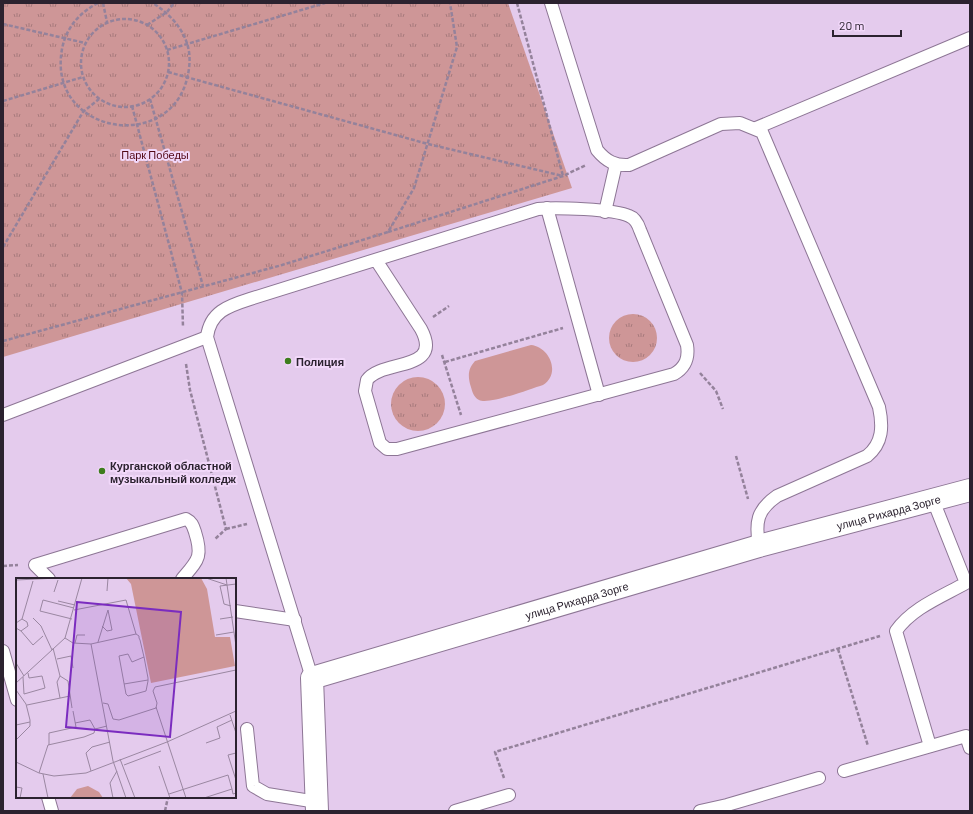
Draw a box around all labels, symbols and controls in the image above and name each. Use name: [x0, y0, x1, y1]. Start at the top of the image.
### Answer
scale bar: [833, 12, 901, 38]
text: 20 m: [839, 18, 865, 32]
park label: Парк Победы: [121, 148, 189, 161]
place label: Полиция: [296, 355, 344, 368]
marker: Полиция: [283, 356, 293, 366]
place label: Курганской областной музыкальный колледж: [110, 459, 236, 485]
marker: Курганской областной музыкальный колледж: [97, 466, 107, 476]
street label: улица Рихарда Зорге: [835, 492, 942, 532]
inset map: [16, 578, 236, 798]
street label: улица Рихарда Зорге: [523, 578, 630, 621]

